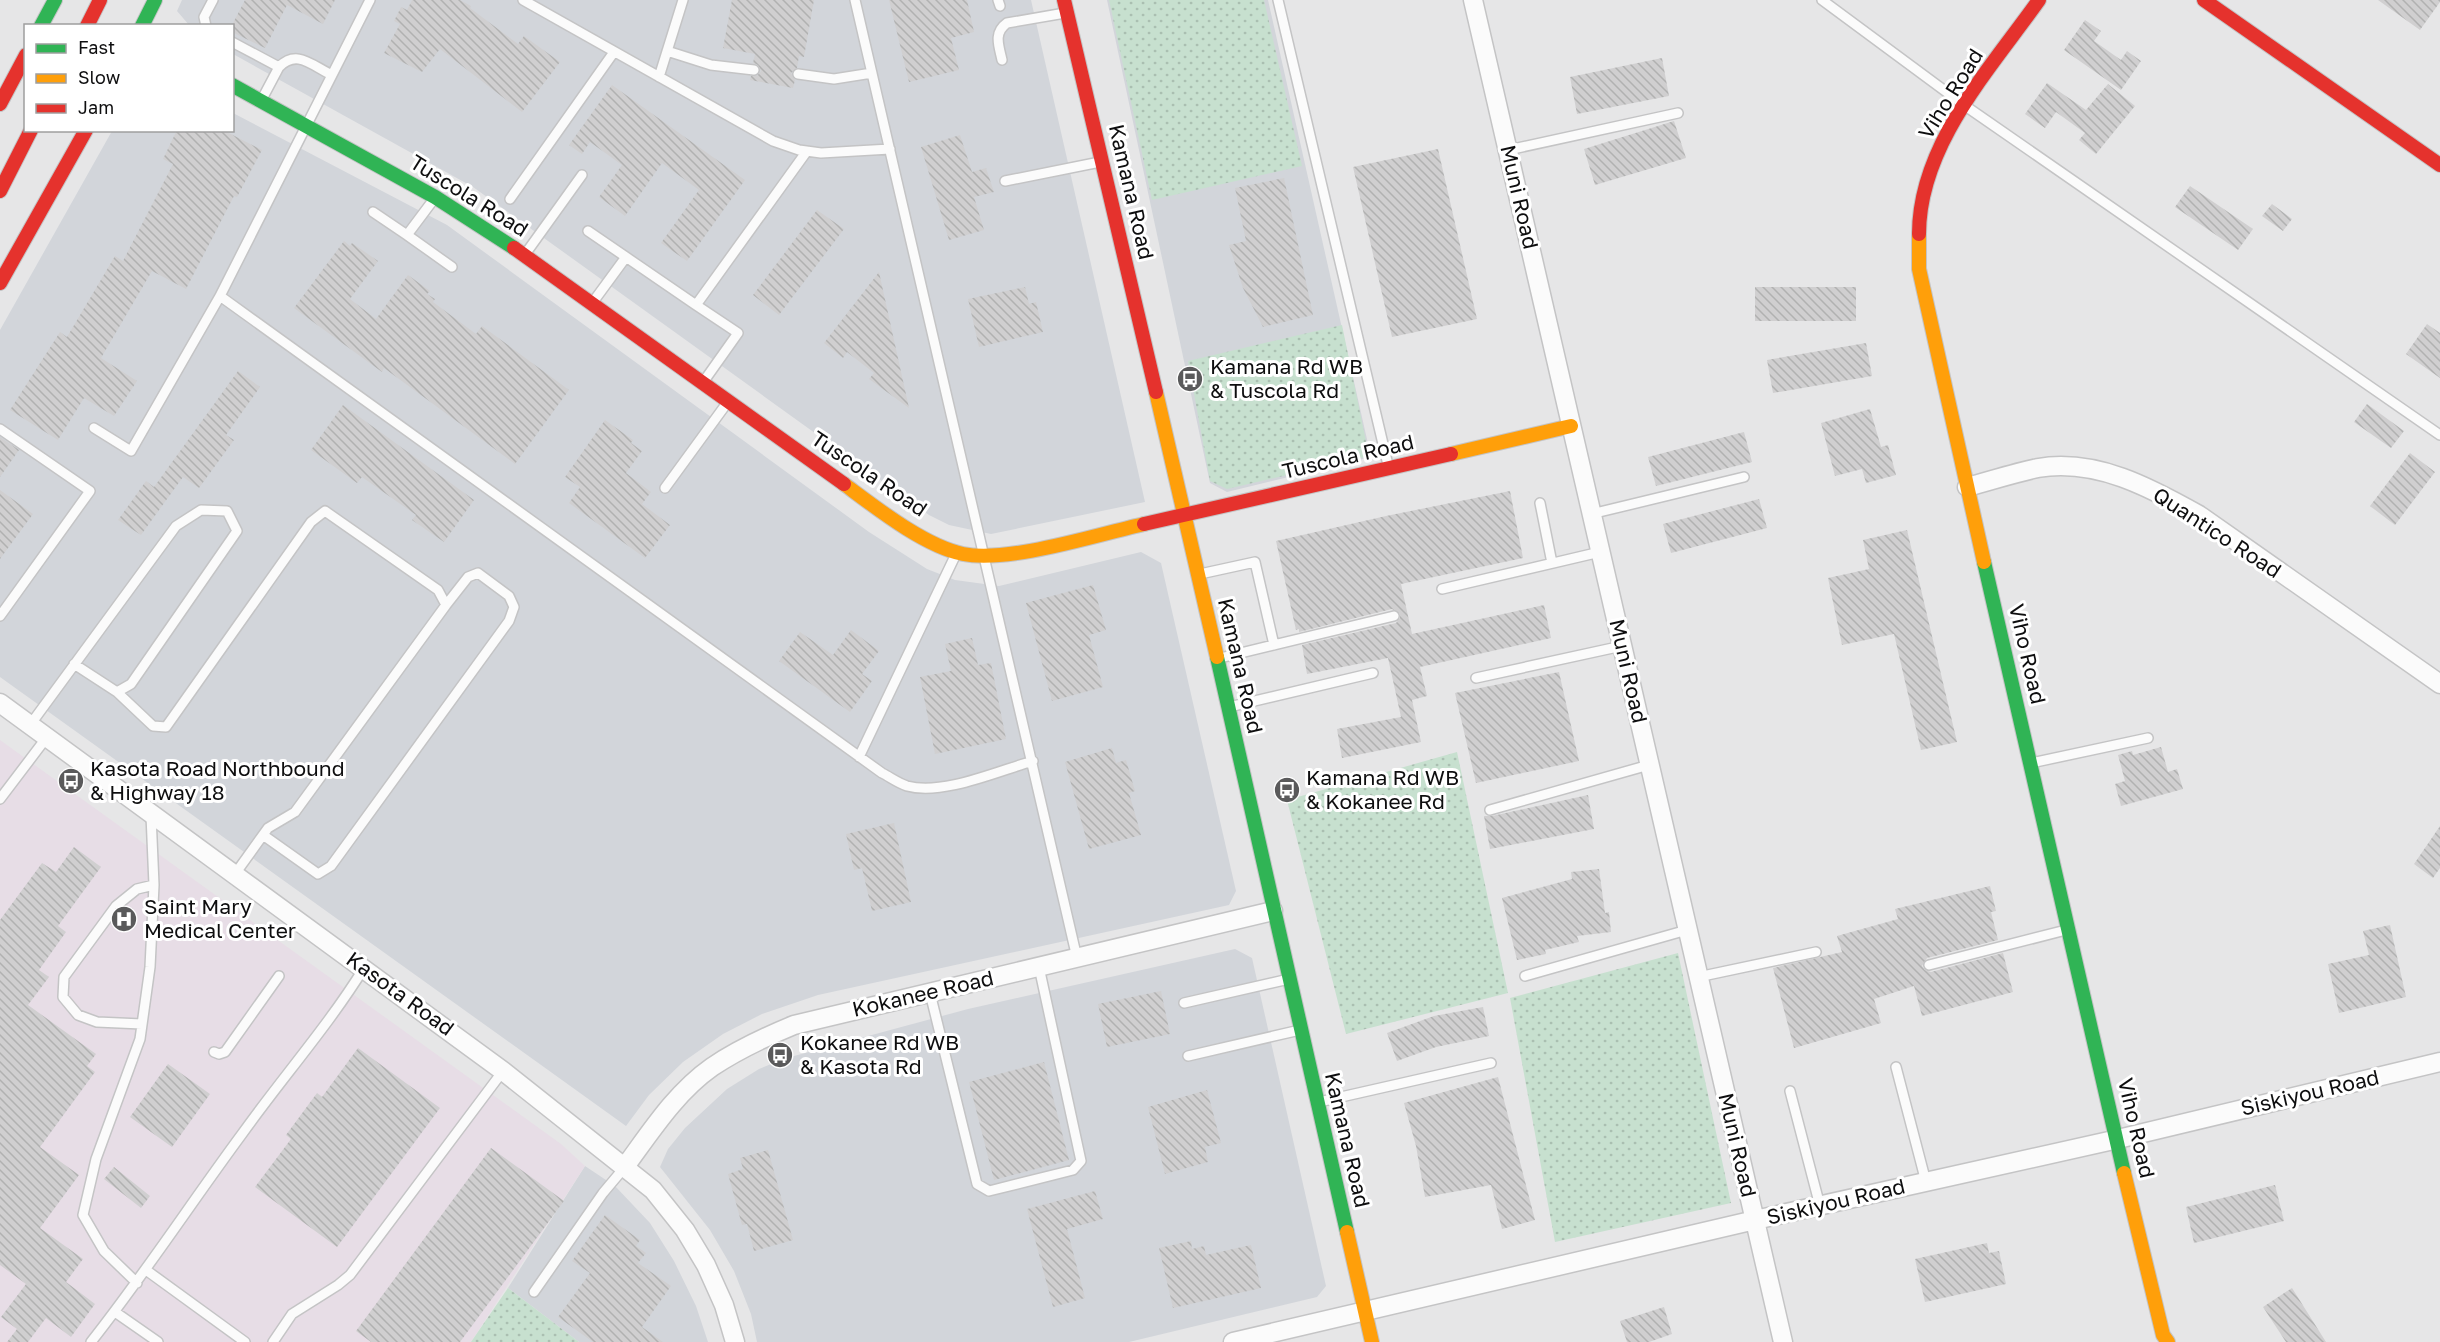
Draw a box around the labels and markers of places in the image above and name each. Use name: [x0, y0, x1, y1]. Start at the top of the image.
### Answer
place label: Kamana Rd WB & Tuscola Rd: [1210, 353, 1363, 403]
bus stop icon: Kamana Rd WB & Tuscola Rd: [1175, 364, 1205, 394]
place label: Kasota Road Northbound & Highway 18: [90, 755, 345, 805]
place label: Kamana Rd WB & Kokanee Rd: [1306, 764, 1459, 814]
bus stop icon: Kasota Road Northbound & Highway 18: [56, 766, 86, 796]
bus stop icon: Kamana Rd WB & Kokanee Rd: [1272, 775, 1302, 805]
place label: Saint Mary Medical Center: [144, 893, 296, 943]
hospital icon: Saint Mary Medical Center: [109, 904, 139, 934]
place label: Kokanee Rd WB & Kasota Rd: [800, 1029, 959, 1079]
bus stop icon: Kokanee Rd WB & Kasota Rd: [765, 1040, 795, 1070]

